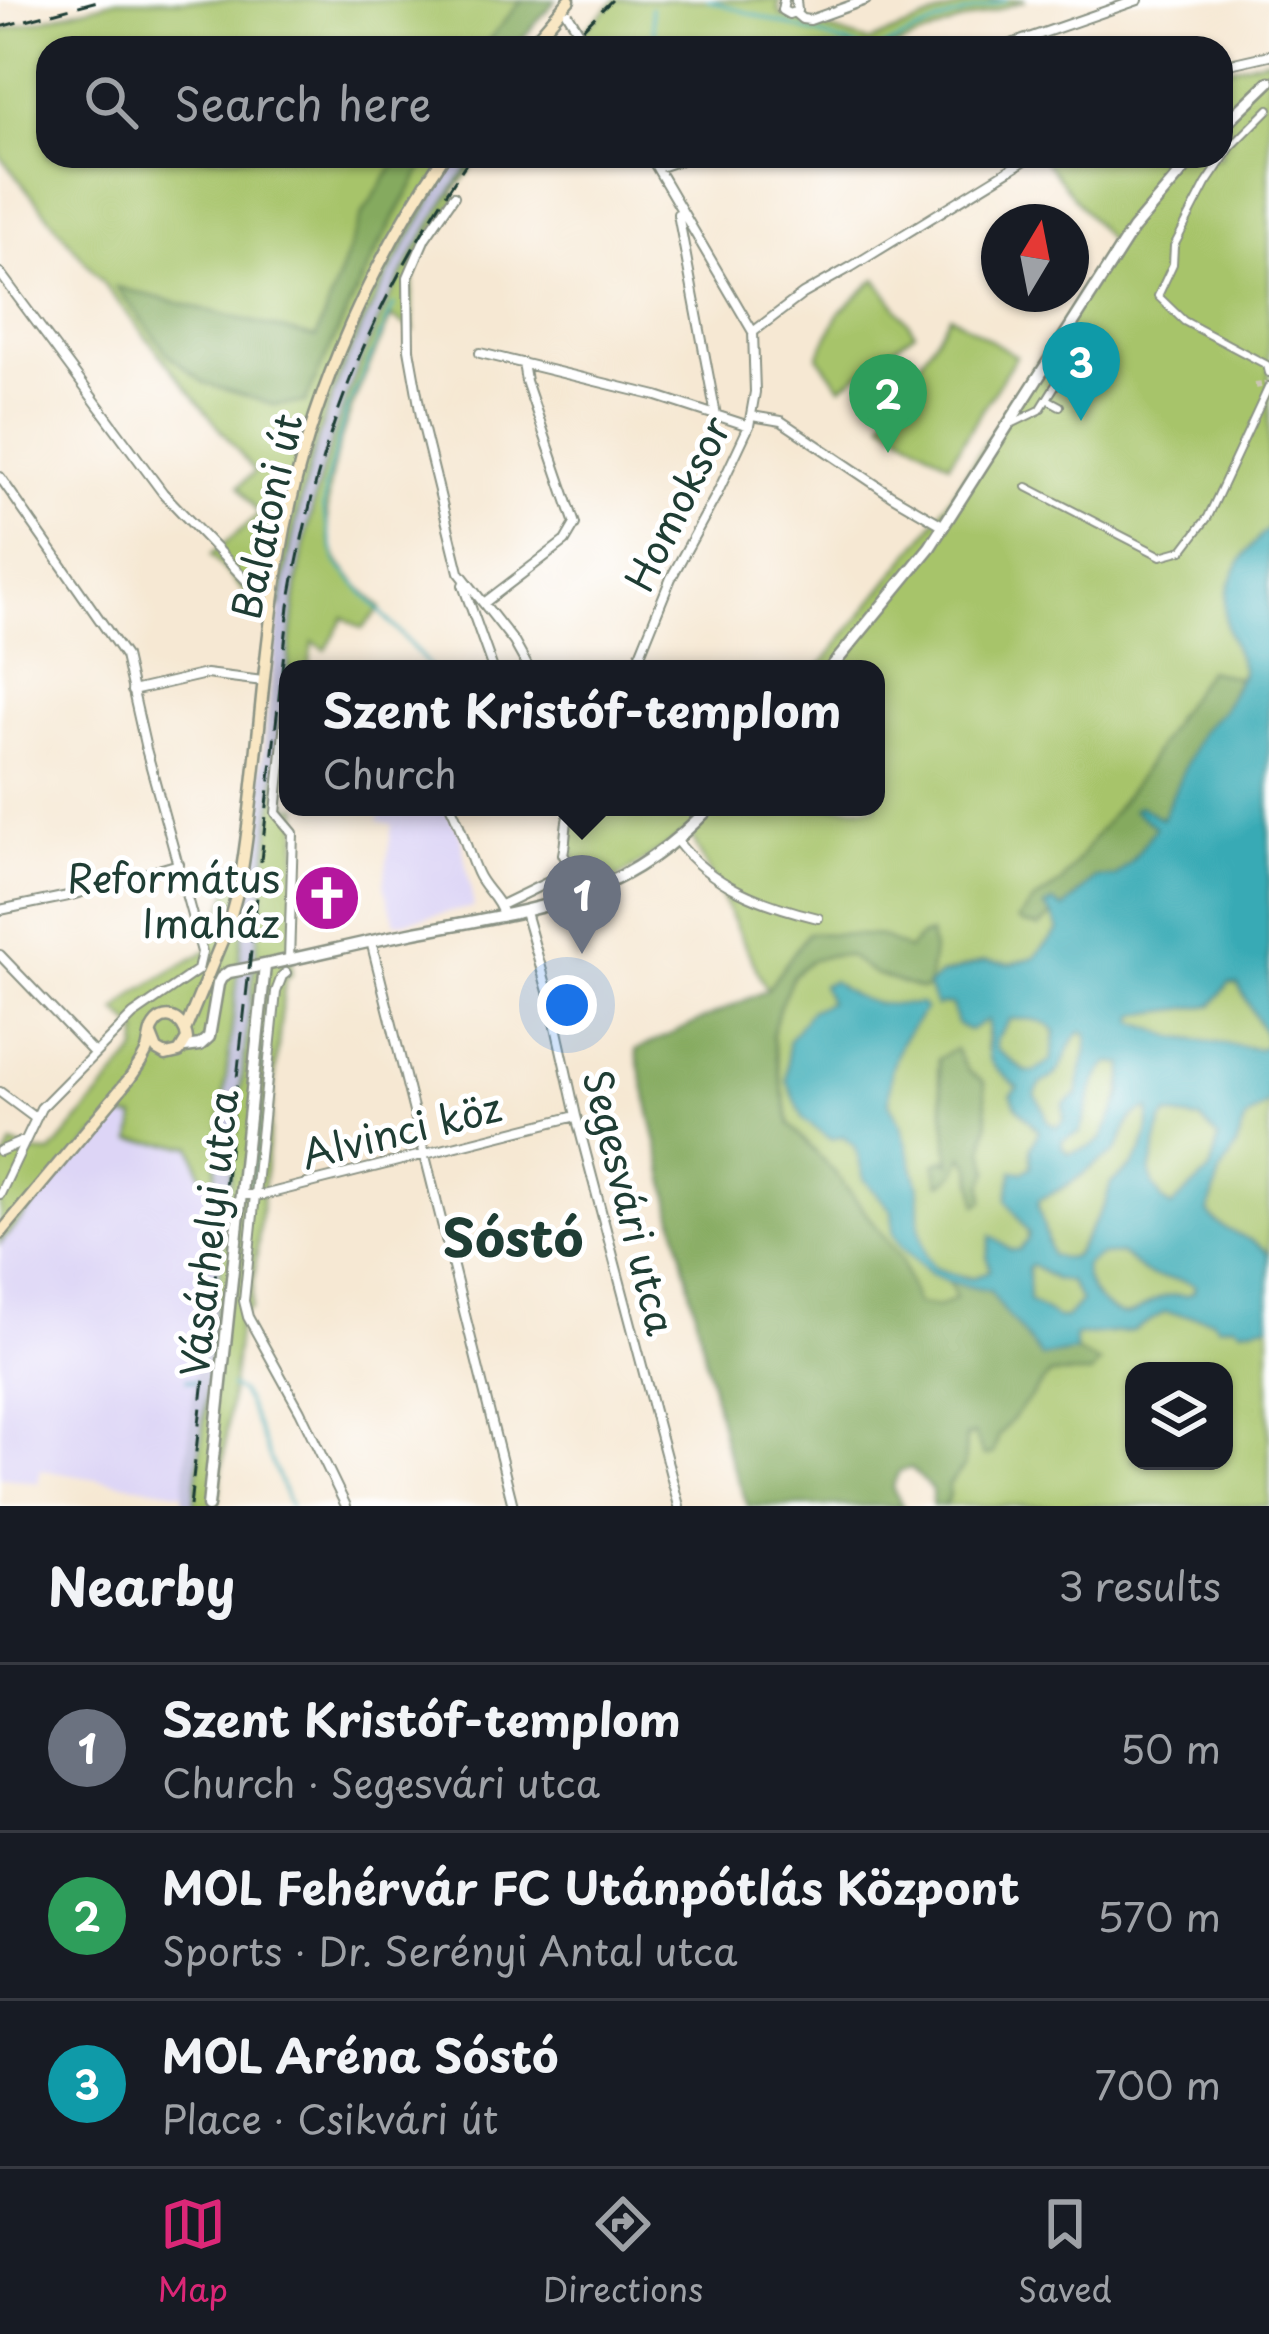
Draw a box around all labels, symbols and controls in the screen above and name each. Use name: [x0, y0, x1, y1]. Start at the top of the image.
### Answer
search box: [36, 36, 1233, 168]
text: Search here: [174, 68, 431, 136]
icon: search: [78, 69, 144, 135]
north arrow: [981, 204, 1089, 312]
pin: 3: [1042, 322, 1120, 421]
pin: 2: [849, 354, 927, 453]
street label: Homoksor: [608, 404, 744, 601]
street label: Balatoni út: [214, 408, 316, 624]
popup: [279, 660, 885, 816]
text: Szent Kristóf-templom: [323, 675, 841, 743]
text: Church: [323, 743, 457, 802]
place label: Református Imaház: [67, 847, 280, 951]
pin: 1: [543, 855, 621, 954]
church icon: Református Imaház: [292, 863, 362, 933]
your location: [537, 975, 597, 1035]
street label: Segesvári utca: [570, 1063, 693, 1342]
street label: Alvinci köz: [295, 1076, 507, 1182]
street label: Vásárhelyi utca: [163, 1086, 251, 1379]
district label: Sóstó: [443, 1197, 583, 1274]
map controls: [1125, 1362, 1233, 1470]
button: layers: [1125, 1362, 1233, 1470]
text: Nearby: [48, 1546, 235, 1623]
text: 3 results: [1058, 1555, 1221, 1614]
text: Szent Kristóf-templom: [162, 1684, 681, 1752]
text: 1: [78, 1718, 96, 1777]
text: 50 m: [1120, 1718, 1221, 1777]
text: Church · Segesvári utca: [162, 1752, 600, 1811]
text: MOL Fehérvár FC Utánpótlás Központ: [162, 1852, 1020, 1920]
text: 2: [73, 1886, 101, 1945]
text: 570 m: [1097, 1886, 1221, 1945]
text: Sports · Dr. Serényi Antal utca: [162, 1920, 738, 1979]
text: MOL Aréna Sóstó: [162, 2020, 559, 2088]
text: 3: [74, 2054, 100, 2113]
text: 700 m: [1095, 2054, 1221, 2113]
text: Place · Csikvári út: [162, 2088, 499, 2147]
tab: Map: [157, 2191, 228, 2313]
tab: Directions: [543, 2191, 703, 2313]
tab: Saved: [1018, 2191, 1112, 2313]

